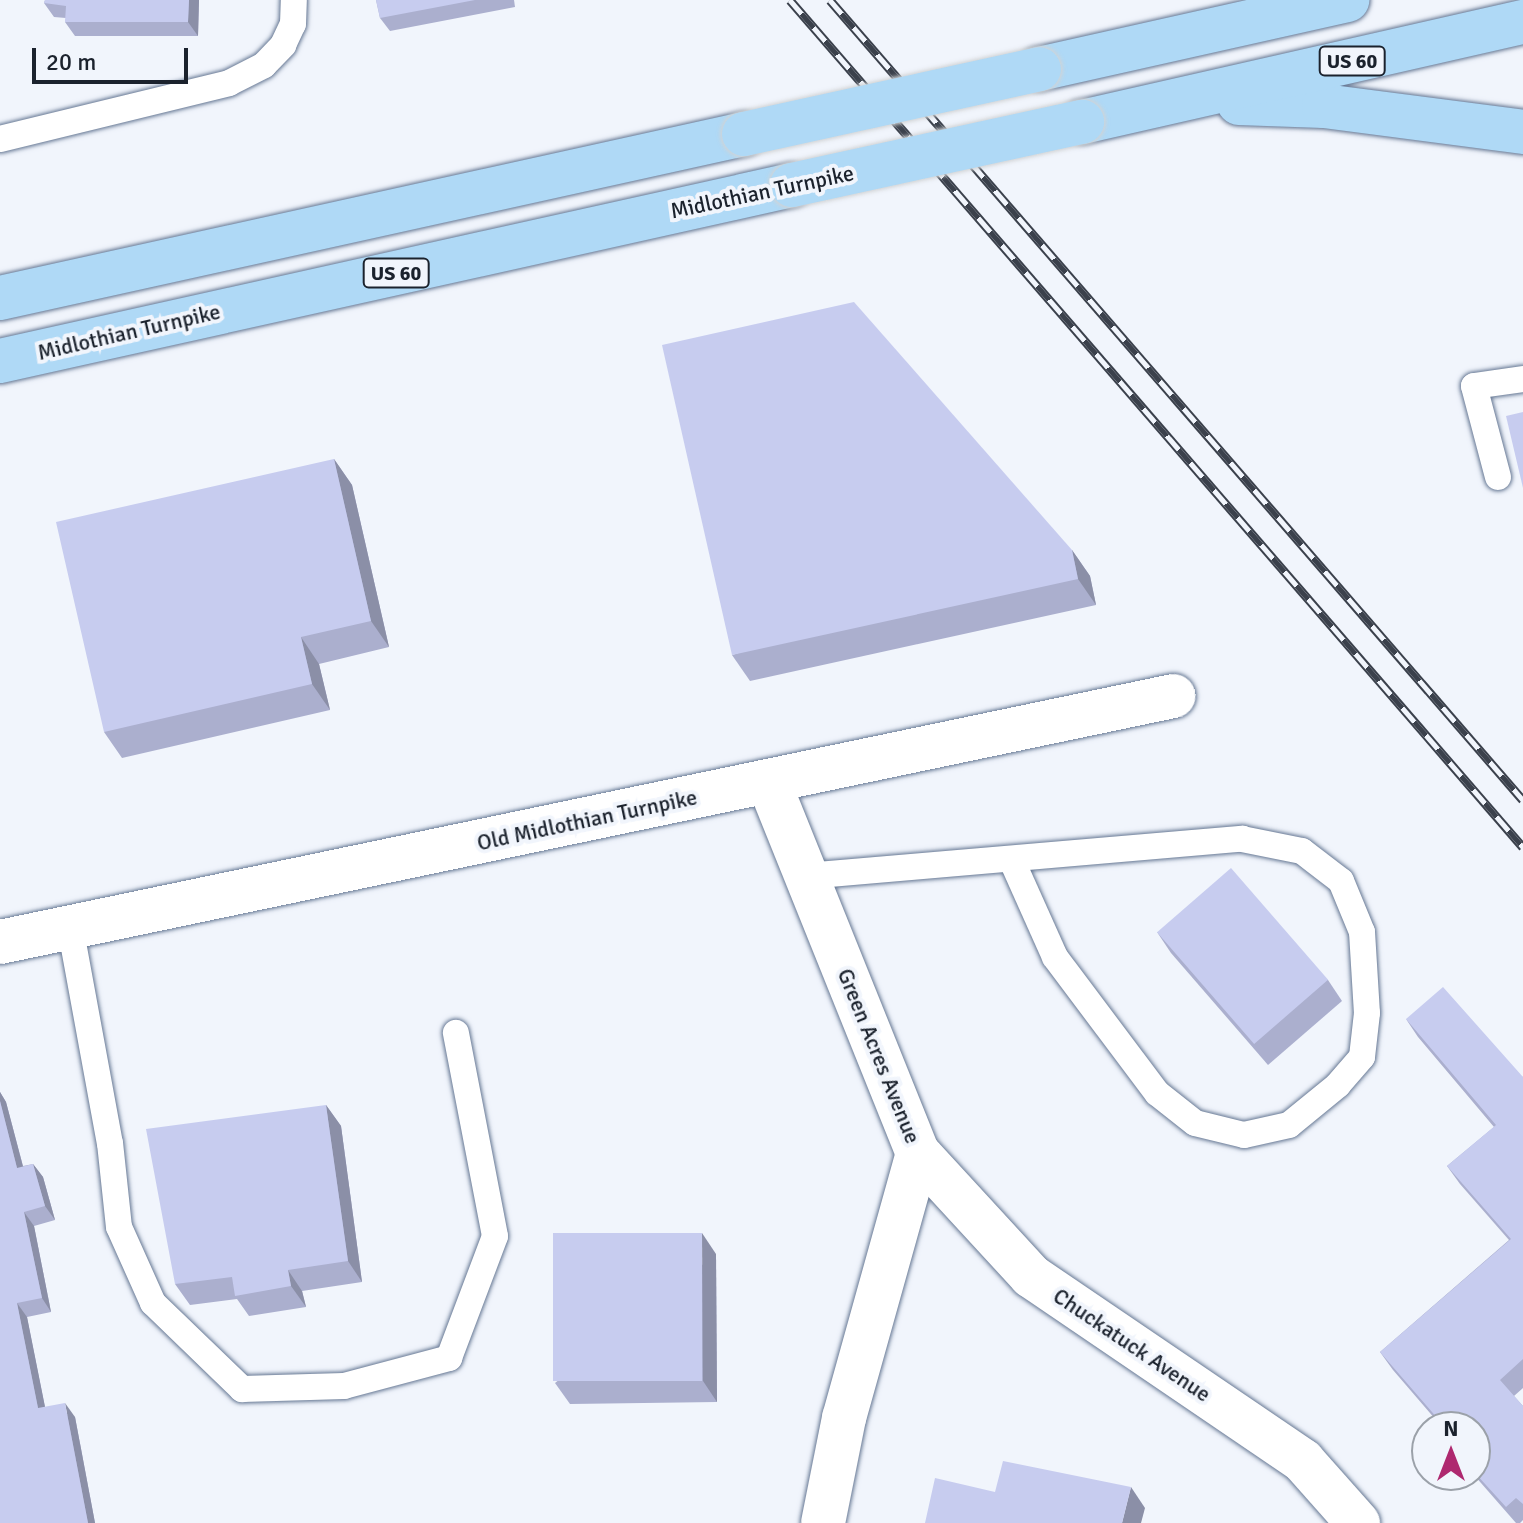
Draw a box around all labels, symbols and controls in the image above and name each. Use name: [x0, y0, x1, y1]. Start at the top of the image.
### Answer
scale bar: [36, 32, 192, 82]
road number: US 60: [1318, 45, 1386, 77]
text: 20 m: [46, 47, 96, 77]
street label: Midlothian Turnpike: [668, 160, 856, 224]
road number: US 60: [362, 257, 430, 289]
street label: Midlothian Turnpike: [35, 298, 223, 366]
street label: Old Midlothian Turnpike: [475, 784, 699, 856]
street label: Green Acres Avenue: [832, 965, 926, 1147]
street label: Chuckatuck Avenue: [1048, 1283, 1216, 1407]
north arrow: [1411, 1411, 1491, 1491]
text: N: [1443, 1415, 1459, 1442]

